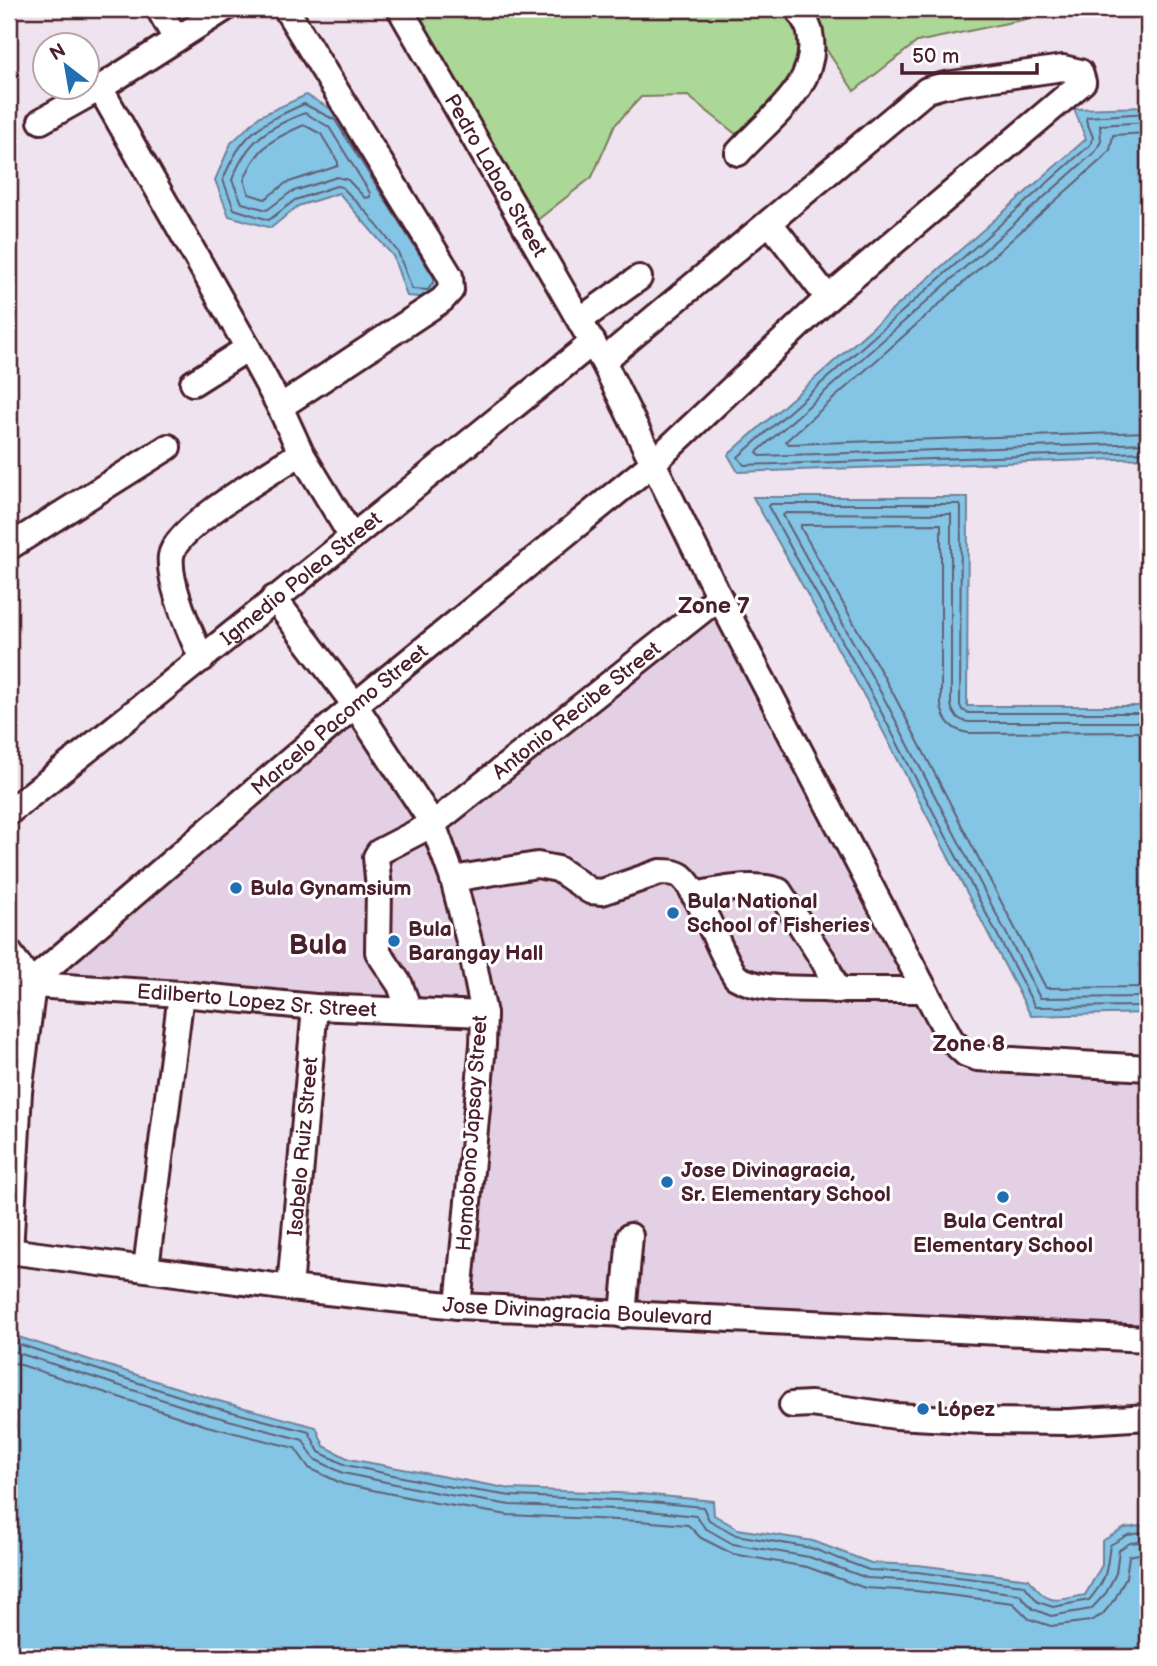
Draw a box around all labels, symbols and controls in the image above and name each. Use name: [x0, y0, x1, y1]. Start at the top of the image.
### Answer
north arrow: [32, 32, 102, 102]
scale bar: [902, 32, 1036, 76]
text: N: [46, 39, 70, 66]
text: 50 m: [912, 44, 959, 69]
street label: Pedro Labao Street: [439, 90, 553, 262]
street label: Igmedio Polea Street: [216, 506, 387, 651]
district label: Zone 7: [678, 592, 750, 620]
street label: Antonio Recibe Street: [487, 636, 666, 785]
street label: Marcelo Pacomo Street: [246, 638, 433, 801]
place label: Bula Gynamsium: [250, 876, 412, 901]
marker: Bula Gynamsium: [228, 880, 244, 896]
place label: Bula National School of Fisheries: [687, 889, 870, 938]
marker: Bula National School of Fisheries: [665, 905, 681, 921]
place label: Bula Barangay Hall: [408, 917, 543, 966]
district label: Bula: [289, 929, 347, 962]
marker: Bula Barangay Hall: [386, 933, 402, 949]
street label: Edilberto Lopez Sr. Street: [136, 979, 378, 1022]
street label: Homobono Japsay Street: [451, 1014, 493, 1252]
district label: Zone 8: [933, 1030, 1005, 1058]
street label: Isabelo Ruiz Street: [282, 1055, 323, 1237]
place label: Jose Divinagracia, Sr. Elementary School: [681, 1158, 891, 1207]
marker: Jose Divinagracia, Sr. Elementary School: [659, 1174, 675, 1190]
marker: Bula Central Elementary School: [995, 1189, 1011, 1205]
place label: Bula Central Elementary School: [913, 1209, 1093, 1258]
street label: Jose Divinagracia Boulevard: [441, 1292, 713, 1331]
place label: López: [937, 1397, 995, 1422]
marker: López: [915, 1401, 931, 1417]

